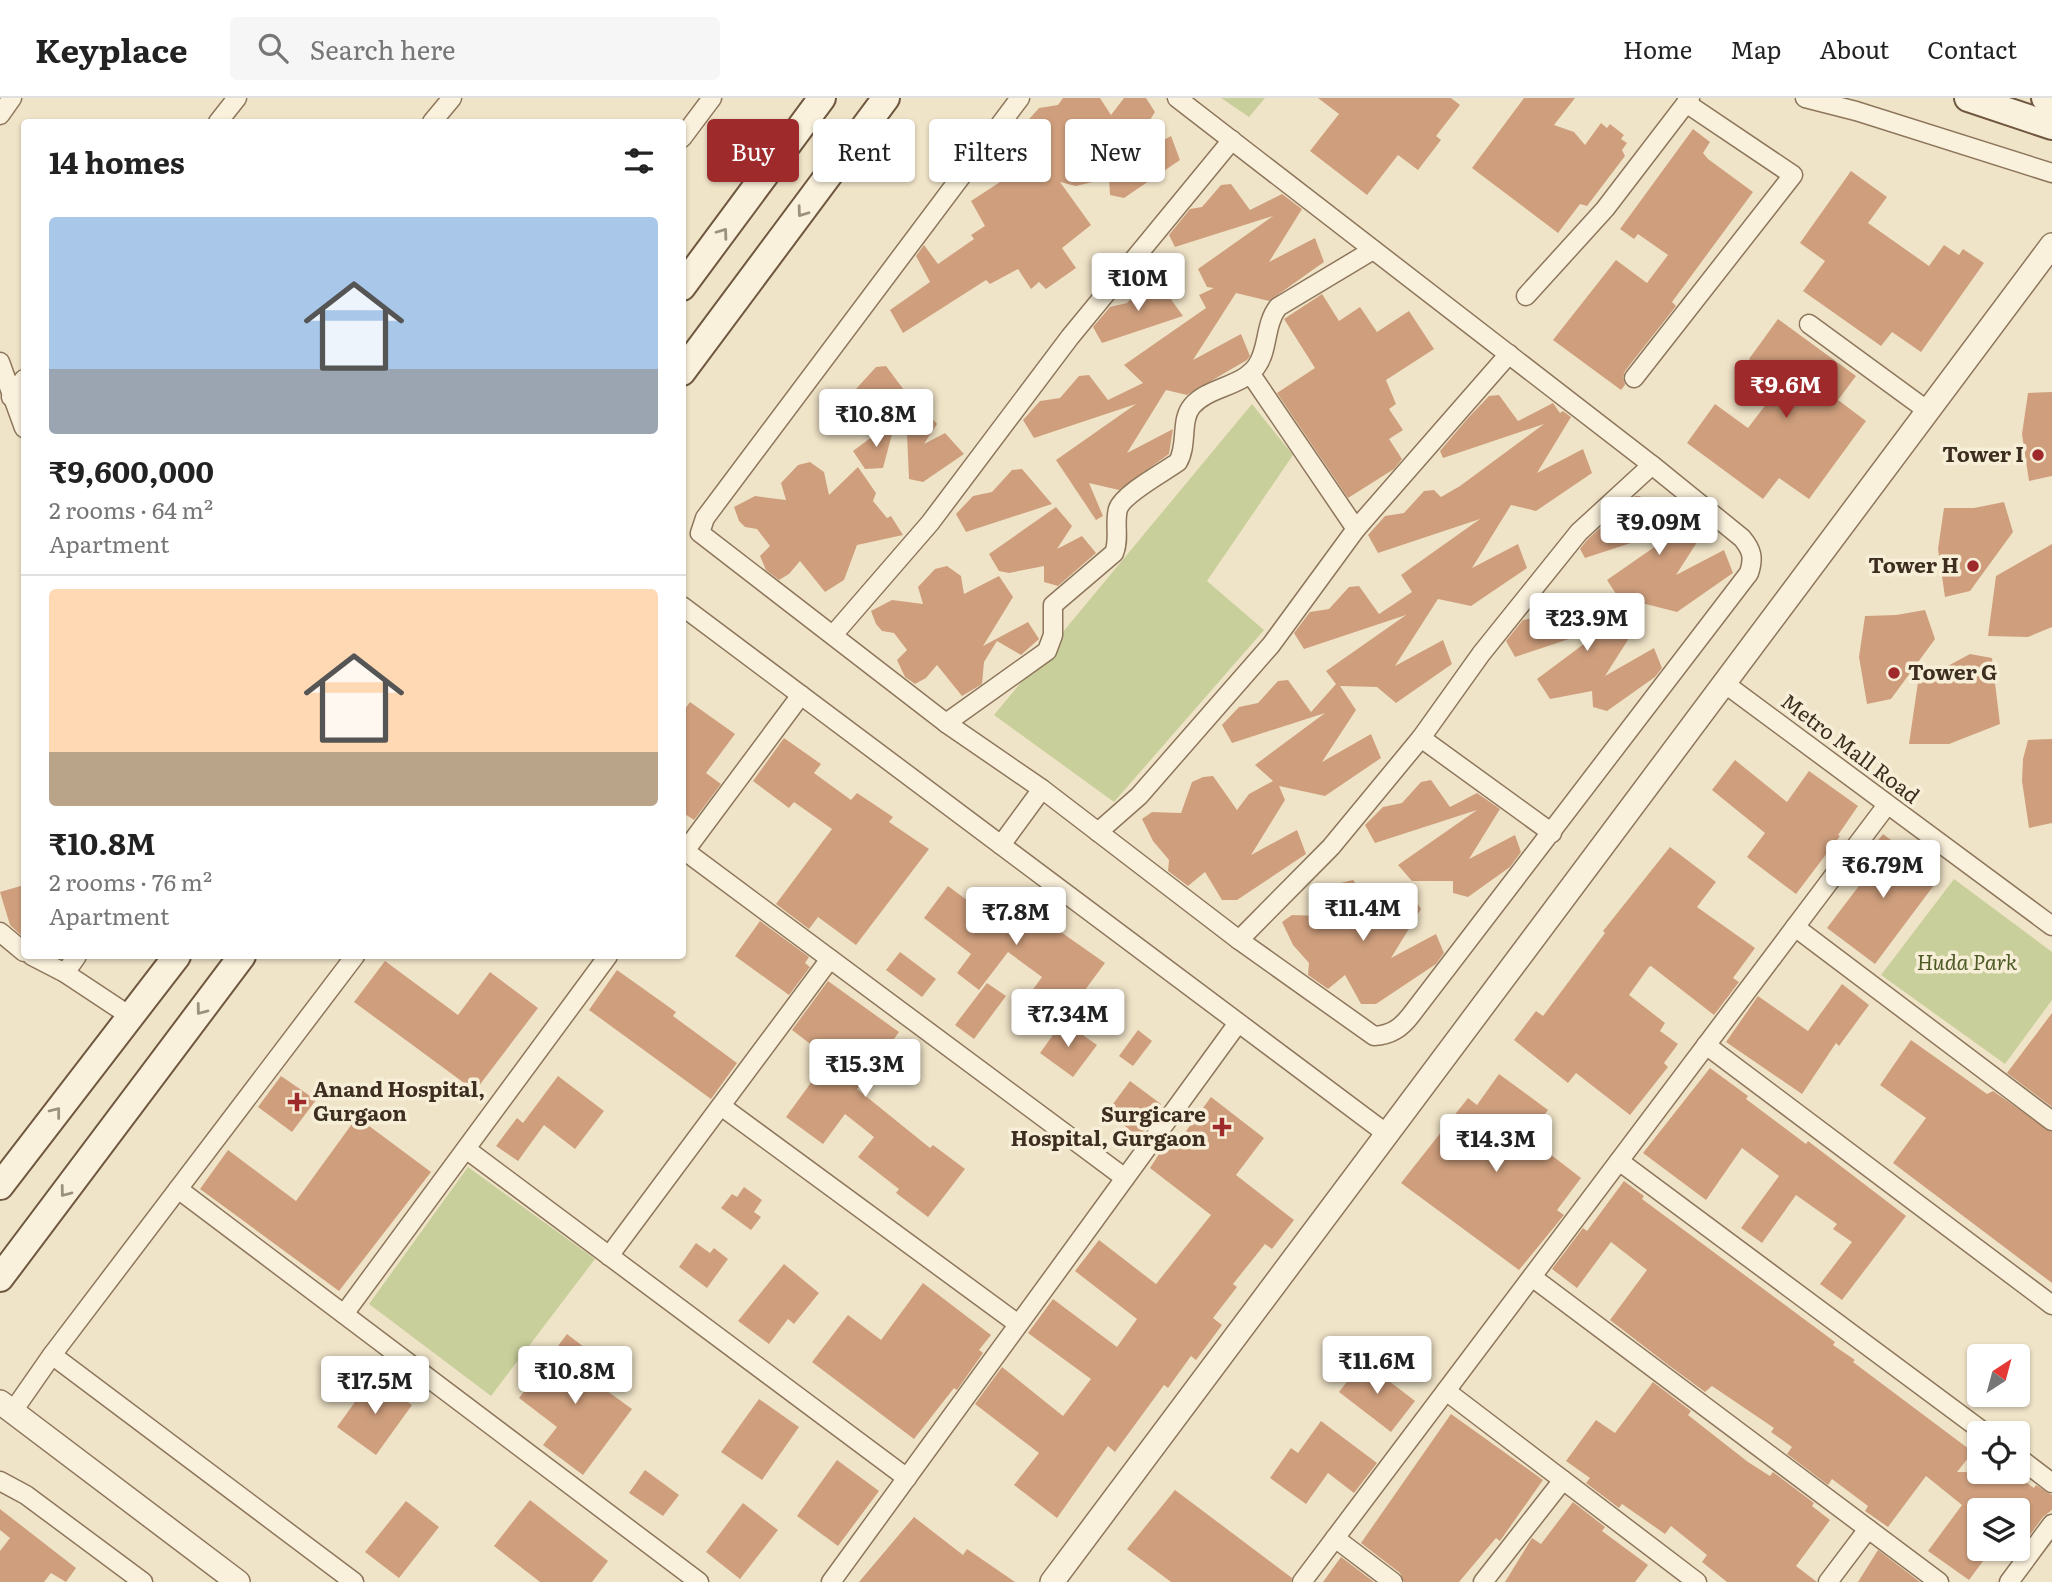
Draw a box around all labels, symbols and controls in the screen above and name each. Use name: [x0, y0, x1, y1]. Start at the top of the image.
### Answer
search box: [230, 17, 720, 80]
text: Keyplace: [35, 24, 188, 73]
icon: search: [254, 29, 292, 67]
text: Search here: [310, 29, 456, 68]
text: Home: [1623, 31, 1692, 66]
text: Map: [1730, 31, 1781, 66]
text: About: [1819, 31, 1889, 66]
text: Contact: [1927, 31, 2017, 66]
chip: Buy: [707, 119, 799, 182]
chip: Rent: [813, 119, 915, 182]
chip: Filters: [929, 119, 1051, 182]
chip: New: [1065, 119, 1165, 182]
text: 14 homes: [49, 139, 185, 183]
icon: filters: [620, 142, 658, 180]
one-way arrow: [797, 204, 810, 217]
one-way arrow: [715, 228, 727, 240]
pin: ₹10M: [1097, 254, 1179, 313]
text: ₹10M: [1108, 259, 1168, 293]
icon: home: [291, 263, 417, 389]
pin: ₹9.6M: [1737, 360, 1835, 420]
text: ₹9.6M: [1751, 366, 1821, 400]
pin: ₹10.8M: [819, 390, 933, 449]
text: ₹10.8M: [835, 395, 917, 429]
place label: Tower I: [1942, 437, 2024, 468]
marker: Tower I: [2030, 447, 2046, 463]
text: ₹9,600,000: [49, 448, 214, 492]
text: 2 rooms · 64 m²: [49, 492, 213, 526]
pin: ₹9.09M: [1602, 498, 1716, 557]
text: ₹9.09M: [1617, 503, 1701, 537]
text: Apartment: [49, 526, 169, 560]
place label: Tower H: [1868, 548, 1959, 579]
marker: Tower H: [1965, 558, 1981, 574]
pin: ₹23.9M: [1530, 594, 1644, 653]
text: ₹23.9M: [1546, 599, 1628, 633]
icon: home: [291, 635, 417, 761]
place label: Tower G: [1908, 655, 1997, 686]
marker: Tower G: [1886, 665, 1902, 681]
street label: Metro Mall Road: [1776, 684, 1928, 810]
text: ₹10.8M: [49, 820, 156, 864]
pin: ₹6.79M: [1826, 840, 1940, 900]
text: ₹6.79M: [1842, 846, 1924, 880]
text: 2 rooms · 76 m²: [49, 864, 212, 898]
pin: ₹11.4M: [1306, 884, 1420, 943]
pin: ₹7.8M: [967, 888, 1065, 947]
text: ₹11.4M: [1325, 889, 1401, 923]
text: ₹7.8M: [982, 893, 1050, 927]
text: Apartment: [49, 898, 169, 932]
park label: Huda Park: [1917, 945, 2018, 976]
pin: ₹7.34M: [1011, 990, 1125, 1049]
text: ₹7.34M: [1027, 995, 1109, 1029]
one-way arrow: [197, 1002, 210, 1015]
pin: ₹15.3M: [808, 1040, 922, 1099]
text: ₹15.3M: [825, 1045, 905, 1079]
place label: Anand Hospital, Gurgaon: [313, 1072, 485, 1127]
marker: Anand Hospital, Gurgaon: [287, 1092, 307, 1112]
place label: Surgicare Hospital, Gurgaon: [1010, 1097, 1206, 1152]
one-way arrow: [47, 1107, 60, 1120]
pin: ₹14.3M: [1439, 1114, 1553, 1174]
marker: Surgicare Hospital, Gurgaon: [1212, 1117, 1232, 1137]
text: ₹14.3M: [1456, 1120, 1536, 1154]
one-way arrow: [60, 1184, 73, 1197]
pin: ₹11.6M: [1320, 1336, 1434, 1396]
text: ₹11.6M: [1339, 1342, 1415, 1376]
north arrow: [1967, 1344, 2030, 1407]
map controls: [1967, 1344, 2030, 1561]
pin: ₹10.8M: [518, 1346, 632, 1406]
text: ₹10.8M: [534, 1352, 616, 1386]
pin: ₹17.5M: [318, 1356, 432, 1416]
text: ₹17.5M: [337, 1362, 413, 1396]
button: locate: [1967, 1421, 2030, 1484]
button: layers: [1967, 1498, 2030, 1561]

